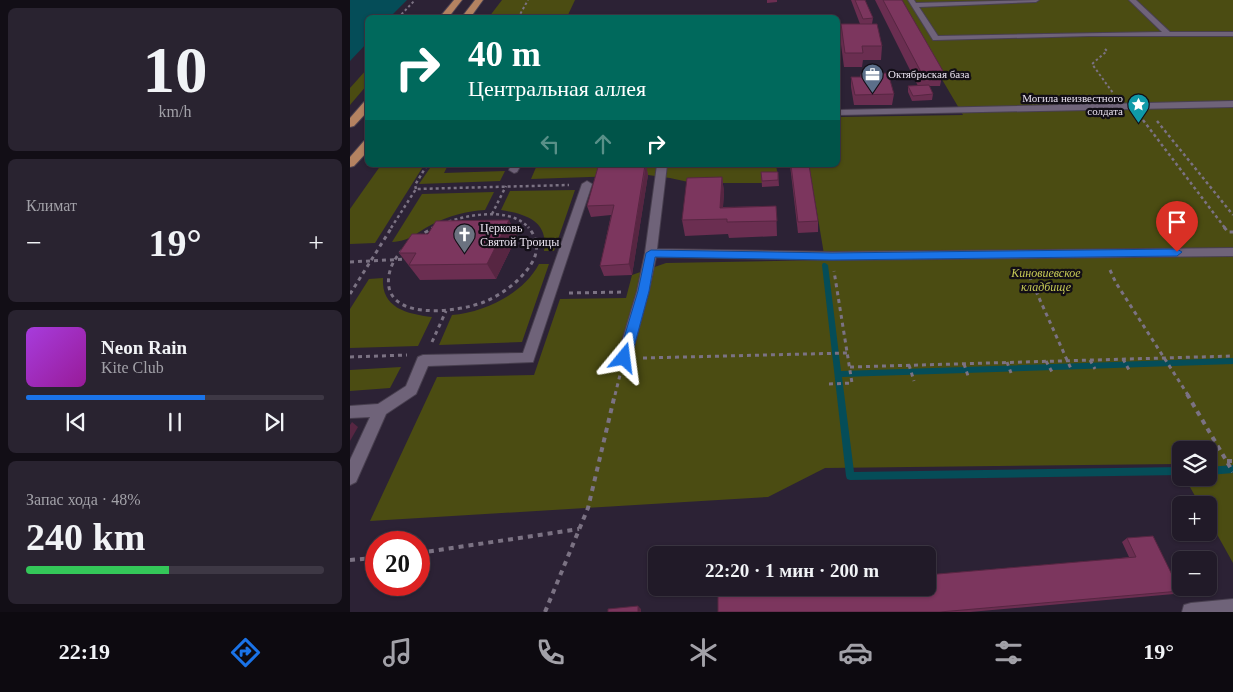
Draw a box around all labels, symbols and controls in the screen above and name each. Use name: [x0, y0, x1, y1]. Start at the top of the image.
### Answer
text: 10: [143, 34, 208, 106]
icon: right: [385, 35, 450, 100]
text: 40 m: [468, 35, 541, 74]
office icon: Октябрьская база: [860, 62, 884, 93]
place label: Октябрьская база: [888, 68, 970, 80]
text: Центральная аллея: [468, 76, 646, 101]
place label: Могила неизвестного солдата: [1022, 92, 1123, 117]
place icon: Могила неизвестного солдата: [1127, 92, 1151, 123]
text: km/h: [159, 103, 191, 120]
icon: left: [536, 130, 564, 158]
icon: ahead: [589, 130, 617, 158]
icon: right: [642, 130, 670, 158]
text: Климат: [26, 197, 77, 214]
pin: [1156, 201, 1198, 252]
icon: arrive: [1163, 208, 1191, 236]
place label: Церковь Святой Троицы: [480, 221, 559, 249]
text: 19°: [148, 222, 202, 264]
church icon: Церковь Святой Троицы: [452, 223, 476, 254]
text: −: [26, 227, 42, 258]
text: +: [308, 227, 324, 258]
park label: Киновиевское кладбище: [1010, 266, 1081, 294]
position arrow: [597, 331, 649, 383]
text: Neon Rain: [101, 337, 187, 358]
text: Kite Club: [101, 359, 164, 376]
icon: previous: [62, 408, 90, 436]
icon: pause: [161, 408, 189, 436]
icon: next: [260, 408, 288, 436]
map controls: [1172, 441, 1217, 596]
button: layers: [1172, 441, 1217, 486]
text: Запас хода · 48%: [26, 491, 141, 508]
button: +: [1172, 496, 1217, 541]
text: 240 km: [26, 516, 145, 558]
speed limit sign: 20: [365, 531, 430, 596]
button: −: [1172, 551, 1217, 596]
text: 22:20 · 1 мин · 200 m: [705, 560, 879, 581]
icon: directions: [228, 635, 263, 670]
icon: music: [380, 635, 415, 670]
icon: phone: [533, 635, 568, 670]
icon: climate: [686, 635, 721, 670]
icon: car: [838, 635, 873, 670]
icon: filters: [991, 635, 1026, 670]
text: 22:19: [59, 639, 110, 664]
text: 19°: [1143, 639, 1174, 664]

